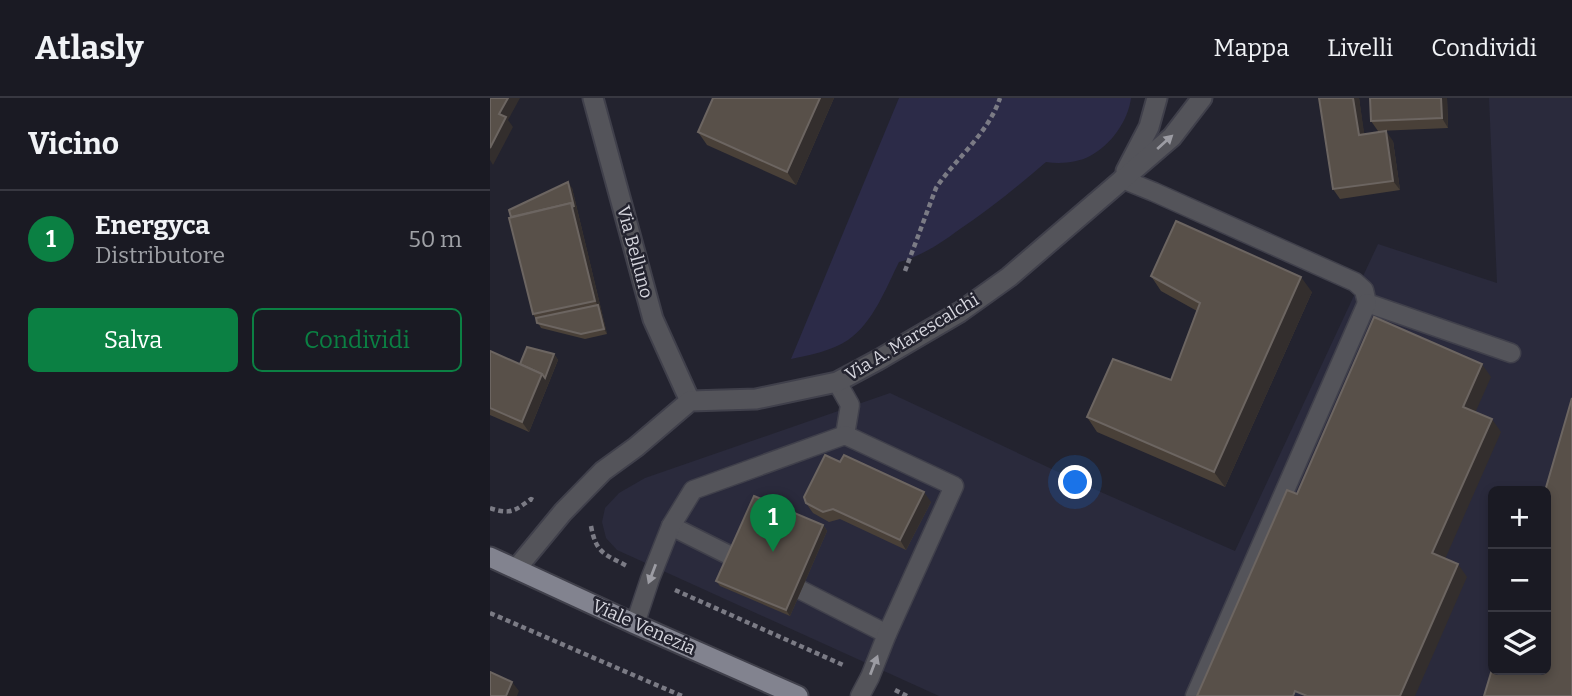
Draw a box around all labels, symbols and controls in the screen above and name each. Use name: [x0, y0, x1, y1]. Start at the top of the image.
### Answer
text: Atlasly: [35, 28, 144, 68]
text: Mappa: [1213, 34, 1289, 62]
text: Livelli: [1327, 34, 1393, 62]
text: Condividi: [1431, 34, 1537, 62]
text: Vicino: [28, 126, 119, 162]
one-way arrow: [1156, 134, 1174, 150]
street label: Via Belluno: [612, 203, 658, 301]
text: Energyca: [95, 210, 210, 241]
text: 1: [46, 225, 56, 253]
text: 50 m: [408, 225, 462, 253]
text: Distributore: [95, 241, 225, 269]
street label: Via A. Marescalchi: [841, 289, 983, 385]
button: Salva: [28, 308, 238, 372]
button: Condividi: [252, 308, 462, 372]
your location: [1058, 465, 1092, 499]
map controls: [1488, 486, 1551, 675]
button: +: [1488, 486, 1551, 549]
pin: 1: [750, 494, 796, 552]
button: −: [1488, 549, 1551, 612]
one-way arrow: [646, 564, 657, 585]
street label: Viale Venezia: [589, 594, 699, 660]
button: layers: [1488, 612, 1551, 675]
one-way arrow: [869, 655, 880, 676]

